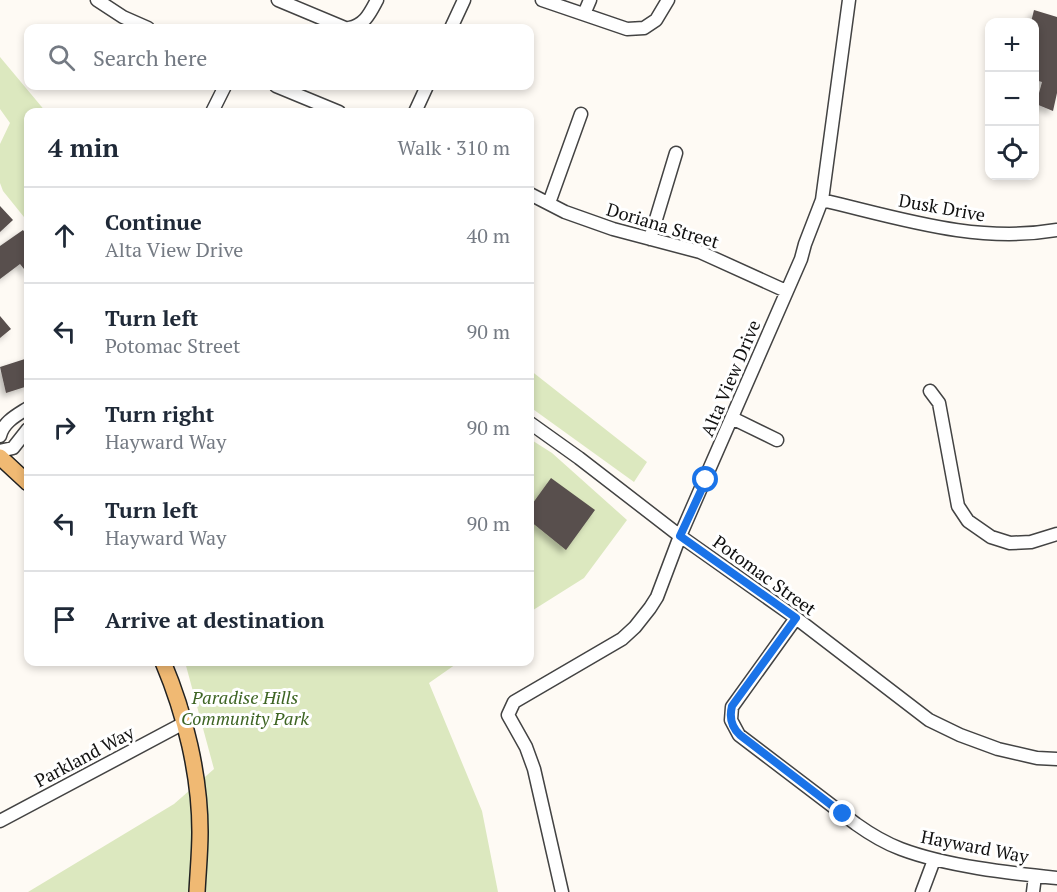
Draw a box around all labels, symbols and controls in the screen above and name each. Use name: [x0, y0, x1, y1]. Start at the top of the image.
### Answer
map controls: [985, 18, 1039, 180]
button: +: [985, 18, 1039, 72]
search box: [24, 24, 534, 90]
icon: search: [45, 41, 78, 74]
text: Search here: [93, 43, 207, 72]
button: −: [985, 72, 1039, 126]
button: locate: [985, 126, 1039, 180]
text: 4 min: [48, 130, 119, 164]
text: Walk · 310 m: [398, 134, 510, 161]
street label: Dusk Drive: [897, 188, 987, 226]
street label: Doriana Street: [604, 197, 722, 254]
text: Continue: [105, 207, 202, 236]
icon: ahead: [48, 219, 81, 252]
text: 40 m: [467, 222, 510, 249]
text: Alta View Drive: [105, 236, 243, 263]
text: Turn left: [105, 303, 198, 332]
icon: left: [48, 315, 81, 348]
street label: Alta View Drive: [695, 316, 765, 440]
text: 90 m: [467, 318, 510, 345]
text: Potomac Street: [105, 332, 241, 359]
text: Turn right: [105, 399, 214, 428]
icon: right: [48, 411, 81, 444]
text: 90 m: [467, 414, 510, 441]
text: Hayward Way: [105, 428, 226, 455]
route start: [692, 466, 718, 492]
text: Turn left: [105, 495, 198, 524]
icon: left: [48, 507, 81, 540]
text: 90 m: [467, 510, 510, 537]
text: Hayward Way: [105, 524, 226, 551]
street label: Potomac Street: [709, 529, 822, 621]
icon: arrive: [48, 603, 81, 636]
text: Arrive at destination: [105, 605, 324, 634]
park label: Paradise Hills Community Park: [181, 685, 309, 730]
street label: Parkland Way: [30, 719, 139, 792]
route end: [829, 800, 855, 826]
street label: Hayward Way: [919, 824, 1032, 868]

